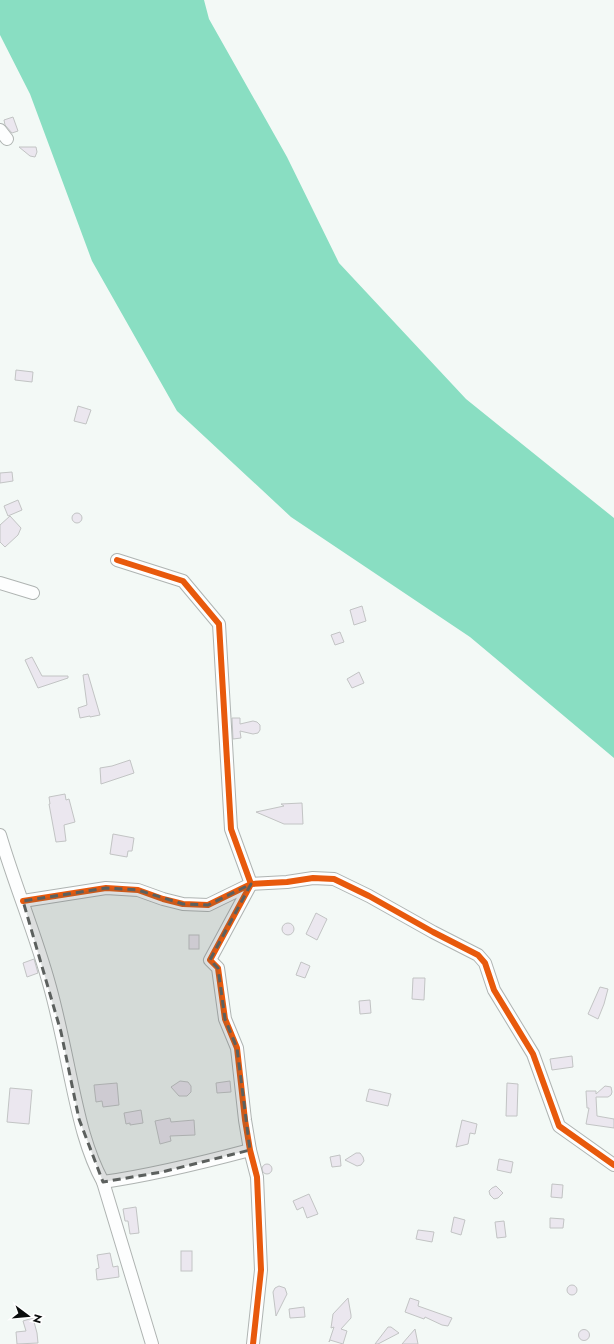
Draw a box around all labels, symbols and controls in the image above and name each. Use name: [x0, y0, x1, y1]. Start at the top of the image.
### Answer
north arrow: [8, 1296, 48, 1336]
text: N: [29, 1312, 47, 1325]

